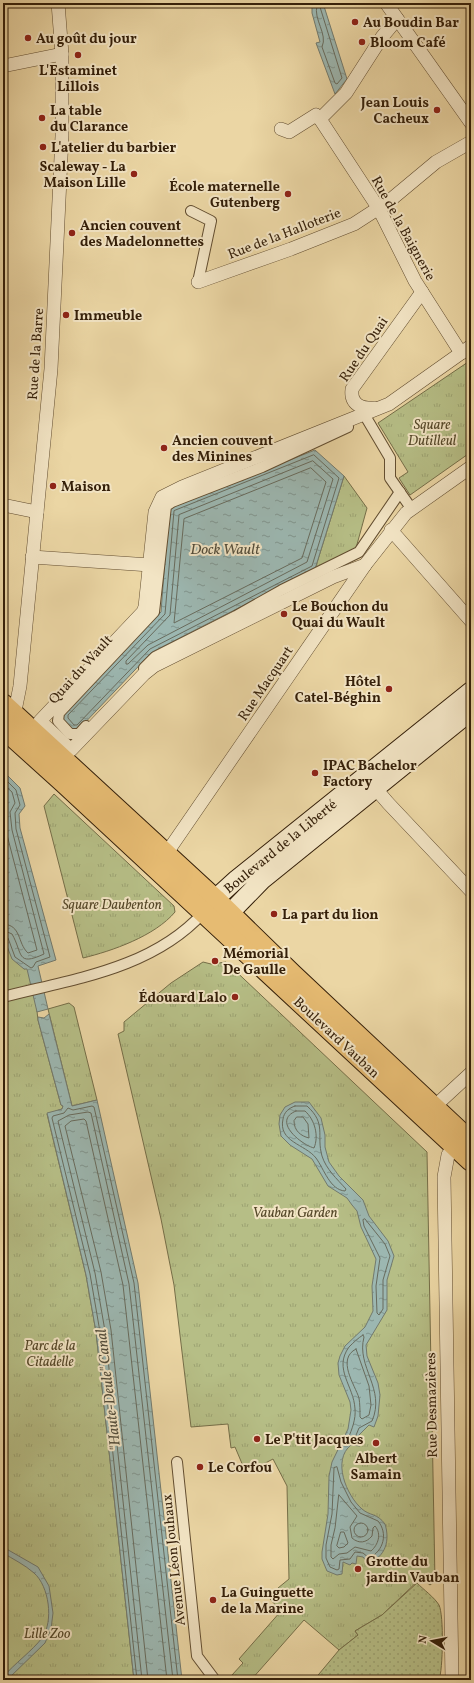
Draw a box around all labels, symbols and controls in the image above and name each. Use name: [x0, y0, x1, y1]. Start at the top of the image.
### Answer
place label: Au Boudin Bar: [363, 14, 459, 33]
marker: Au Boudin Bar: [350, 17, 360, 27]
place label: Au goût du jour: [36, 30, 137, 49]
marker: Au goût du jour: [23, 33, 33, 43]
place label: Bloom Café: [370, 34, 446, 53]
marker: Bloom Café: [357, 37, 367, 47]
marker: L'Estaminet Lillois: [73, 50, 83, 60]
place label: L'Estaminet Lillois: [39, 62, 117, 97]
place label: Jean Louis Cacheux: [360, 94, 429, 129]
place label: La table du Clarance: [50, 102, 128, 137]
marker: Jean Louis Cacheux: [432, 105, 442, 115]
marker: La table du Clarance: [37, 113, 47, 123]
place label: L'atelier du barbier: [51, 139, 177, 158]
marker: L'atelier du barbier: [38, 142, 48, 152]
place label: Scaleway - La Maison Lille: [40, 158, 126, 193]
marker: Scaleway - La Maison Lille: [129, 169, 139, 179]
street label: Rue de la Baignerie: [366, 173, 440, 285]
place label: École maternelle Gutenberg: [169, 178, 280, 213]
marker: École maternelle Gutenberg: [283, 189, 293, 199]
street label: Rue de la Halloterie: [225, 204, 344, 265]
place label: Ancien couvent des Madelonnettes: [80, 217, 204, 252]
marker: Ancien couvent des Madelonnettes: [67, 228, 77, 238]
street label: Rue de la Barre: [24, 307, 49, 401]
place label: Immeuble: [74, 307, 142, 326]
marker: Immeuble: [61, 310, 71, 320]
street label: Rue du Quai: [335, 314, 393, 386]
park label: Square Dutilleul: [408, 416, 457, 451]
place label: Ancien couvent des Minines: [172, 432, 273, 467]
marker: Ancien couvent des Minines: [159, 443, 169, 453]
place label: Maison: [61, 478, 111, 497]
marker: Maison: [48, 481, 58, 491]
water label: Dock Wault: [190, 540, 261, 561]
place label: Le Bouchon du Quai du Wault: [292, 598, 389, 633]
marker: Le Bouchon du Quai du Wault: [279, 609, 289, 619]
street label: Quai du Wault: [45, 631, 117, 709]
street label: Rue Macquart: [234, 643, 298, 725]
place label: Hôtel Catel-Béghin: [295, 673, 381, 708]
marker: Hôtel Catel-Béghin: [384, 684, 394, 694]
place label: IPAC Bachelor Factory: [323, 757, 417, 792]
marker: IPAC Bachelor Factory: [310, 768, 320, 778]
street label: Boulevard de la Liberté: [220, 795, 342, 899]
park label: Square Daubenton: [62, 896, 162, 915]
place label: La part du lion: [282, 906, 379, 925]
marker: La part du lion: [269, 909, 279, 919]
place label: Mémorial De Gaulle: [223, 945, 289, 980]
marker: Mémorial De Gaulle: [210, 956, 220, 966]
place label: Édouard Lalo: [139, 989, 227, 1008]
marker: Édouard Lalo: [230, 992, 240, 1002]
street label: Boulevard Vauban: [289, 993, 383, 1083]
park label: Vauban Garden: [253, 1204, 337, 1223]
water label: "Haute-Deule" Canal: [92, 1327, 127, 1452]
park label: Parc de la Citadelle: [24, 1337, 76, 1372]
street label: Rue Desmazières: [422, 1352, 443, 1458]
place label: Le P'tit Jacques: [265, 1431, 364, 1450]
marker: Le P'tit Jacques: [252, 1434, 262, 1444]
marker: Albert Samain: [371, 1438, 381, 1448]
place label: Albert Samain: [351, 1450, 401, 1485]
place label: Le Corfou: [208, 1459, 272, 1478]
marker: Le Corfou: [195, 1462, 205, 1472]
street label: Avenue Léon Jouhaux: [158, 1493, 191, 1627]
place label: Grotte du jardin Vauban: [366, 1553, 460, 1588]
marker: Grotte du jardin Vauban: [353, 1564, 363, 1574]
place label: La Guinguette de la Marine: [221, 1584, 314, 1619]
marker: La Guinguette de la Marine: [208, 1595, 218, 1605]
north arrow: [412, 1621, 452, 1661]
park label: Lille Zoo: [24, 1625, 71, 1644]
text: N: [416, 1634, 432, 1645]

